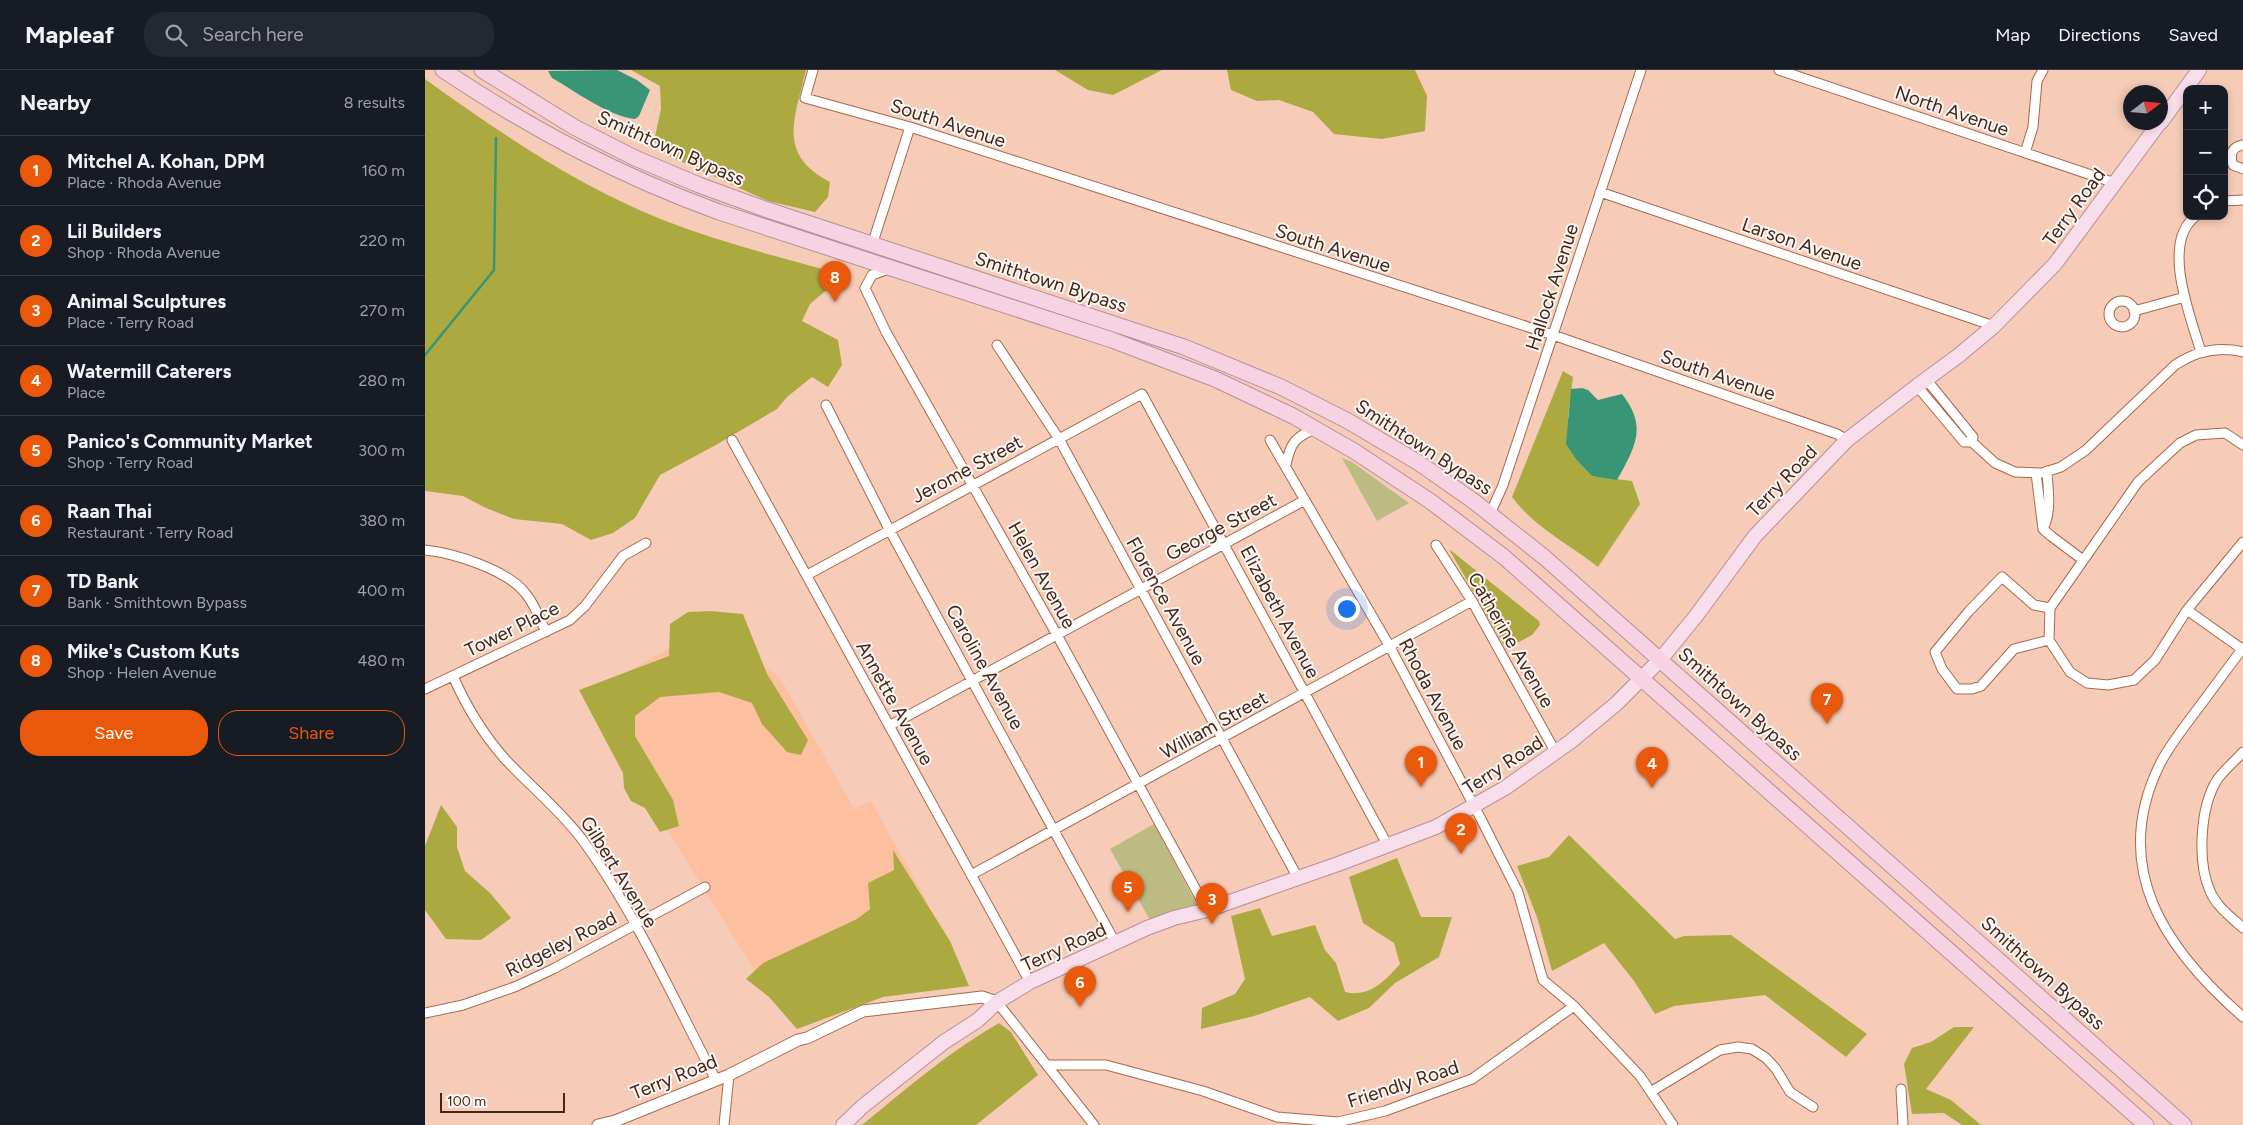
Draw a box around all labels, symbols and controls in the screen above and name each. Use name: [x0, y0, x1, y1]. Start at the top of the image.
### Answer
search box: [144, 12, 494, 57]
text: Mapleaf: [25, 20, 114, 49]
icon: search: [162, 21, 190, 49]
text: Search here: [202, 23, 304, 46]
text: Map: [1995, 24, 2030, 46]
text: Directions: [2058, 24, 2140, 46]
text: Saved: [2168, 24, 2218, 46]
street label: North Avenue: [1892, 81, 2012, 141]
north arrow: [2123, 85, 2168, 130]
map controls: [2183, 85, 2228, 220]
button: +: [2183, 85, 2228, 130]
text: Nearby: [20, 90, 91, 115]
text: 8 results: [344, 93, 405, 112]
street label: South Avenue: [887, 94, 1009, 152]
street label: Smithtown Bypass: [594, 105, 748, 191]
button: −: [2183, 130, 2228, 175]
text: Mitchel A. Kohan, DPM: [67, 150, 265, 173]
text: 1: [33, 161, 39, 180]
text: 160 m: [362, 161, 405, 180]
street label: Terry Road: [2038, 163, 2110, 251]
text: Place · Rhoda Avenue: [67, 173, 221, 192]
button: locate: [2183, 175, 2228, 220]
street label: Larson Avenue: [1739, 213, 1865, 275]
street label: South Avenue: [1272, 219, 1394, 277]
text: Lil Builders: [67, 220, 161, 243]
street label: Hallock Avenue: [1521, 221, 1583, 353]
text: 2: [31, 231, 41, 250]
text: 220 m: [359, 231, 405, 250]
text: Shop · Rhoda Avenue: [67, 243, 220, 262]
street label: Smithtown Bypass: [972, 247, 1130, 317]
pin: 8: [819, 261, 851, 302]
text: Animal Sculptures: [67, 290, 226, 313]
text: 3: [32, 301, 40, 320]
text: 270 m: [360, 301, 405, 320]
text: Place · Terry Road: [67, 313, 194, 332]
street label: South Avenue: [1658, 345, 1778, 405]
text: Watermill Caterers: [67, 360, 231, 383]
text: 4: [31, 371, 41, 390]
text: 280 m: [358, 371, 405, 390]
text: Place: [67, 383, 105, 402]
street label: Smithtown Bypass: [1351, 394, 1497, 500]
text: Panico's Community Market: [67, 430, 313, 453]
street label: Jerome Street: [908, 430, 1026, 508]
street label: Terry Road: [1742, 440, 1822, 522]
text: 5: [31, 441, 41, 460]
text: 300 m: [358, 441, 405, 460]
text: Shop · Terry Road: [67, 453, 193, 472]
street label: George Street: [1162, 488, 1280, 566]
text: Raan Thai: [67, 500, 152, 523]
text: 6: [31, 511, 41, 530]
text: 380 m: [359, 511, 405, 530]
street label: Helen Avenue: [1003, 517, 1081, 633]
text: Restaurant · Terry Road: [67, 523, 233, 542]
street label: Florence Avenue: [1121, 533, 1211, 669]
street label: Elizabeth Avenue: [1235, 542, 1325, 682]
street label: Catherine Avenue: [1463, 568, 1559, 712]
text: TD Bank: [67, 570, 139, 593]
text: 7: [32, 581, 40, 600]
text: 400 m: [357, 581, 405, 600]
text: Bank · Smithtown Bypass: [67, 593, 247, 612]
street label: Tower Place: [461, 596, 563, 662]
your location: [1334, 596, 1360, 622]
street label: Caroline Avenue: [941, 600, 1029, 734]
street label: Rhoda Avenue: [1394, 634, 1472, 754]
street label: Annette Avenue: [851, 637, 939, 769]
text: Mike's Custom Kuts: [67, 640, 239, 663]
street label: Smithtown Bypass: [1673, 642, 1807, 766]
text: 8: [31, 651, 41, 670]
text: 480 m: [357, 651, 405, 670]
text: Shop · Helen Avenue: [67, 663, 216, 682]
pin: 7: [1811, 683, 1843, 724]
street label: William Street: [1156, 686, 1272, 764]
button: Save: [20, 710, 208, 756]
button: Share: [218, 710, 405, 756]
street label: Terry Road: [1459, 731, 1547, 799]
pin: 1: [1405, 746, 1437, 787]
pin: 4: [1636, 747, 1668, 788]
street label: Gilbert Avenue: [576, 812, 662, 932]
pin: 2: [1445, 813, 1477, 854]
pin: 5: [1112, 871, 1144, 912]
pin: 3: [1196, 883, 1228, 924]
street label: Ridgeley Road: [502, 906, 620, 982]
street label: Smithtown Bypass: [1976, 911, 2110, 1035]
street label: Terry Road: [1018, 917, 1110, 977]
pin: 6: [1064, 966, 1096, 1007]
street label: Terry Road: [628, 1049, 720, 1105]
street label: Friendly Road: [1344, 1055, 1462, 1113]
scale bar: [440, 1090, 565, 1113]
text: 100 m: [447, 1093, 486, 1110]

